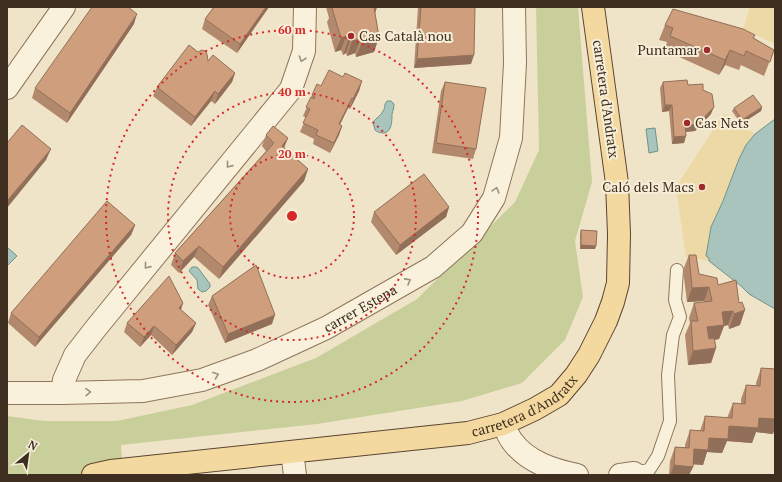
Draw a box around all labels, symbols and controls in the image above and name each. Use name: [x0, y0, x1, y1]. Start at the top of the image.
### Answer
text: 60 m: [278, 22, 306, 37]
place label: Cas Català nou: [359, 26, 452, 45]
marker: Cas Català nou: [346, 31, 356, 41]
street label: carretera d'Andratx: [589, 39, 624, 160]
place label: Puntamar: [638, 40, 700, 59]
marker: Puntamar: [702, 45, 712, 55]
one-way arrow: [298, 56, 306, 63]
text: 40 m: [278, 84, 306, 99]
place label: Cas Nets: [695, 113, 749, 132]
marker: Cas Nets: [682, 118, 692, 128]
text: 20 m: [278, 146, 306, 161]
one-way arrow: [226, 161, 233, 168]
place label: Caló dels Macs: [602, 177, 694, 196]
marker: Caló dels Macs: [697, 182, 707, 192]
one-way arrow: [491, 187, 500, 194]
centre of rings: [285, 209, 299, 223]
one-way arrow: [144, 261, 151, 269]
one-way arrow: [404, 279, 411, 286]
street label: carrer Estepa: [320, 280, 400, 337]
street label: carretera d'Andratx: [469, 370, 582, 441]
one-way arrow: [213, 371, 220, 380]
one-way arrow: [85, 388, 91, 396]
north arrow: [8, 434, 48, 474]
text: N: [26, 437, 40, 454]

